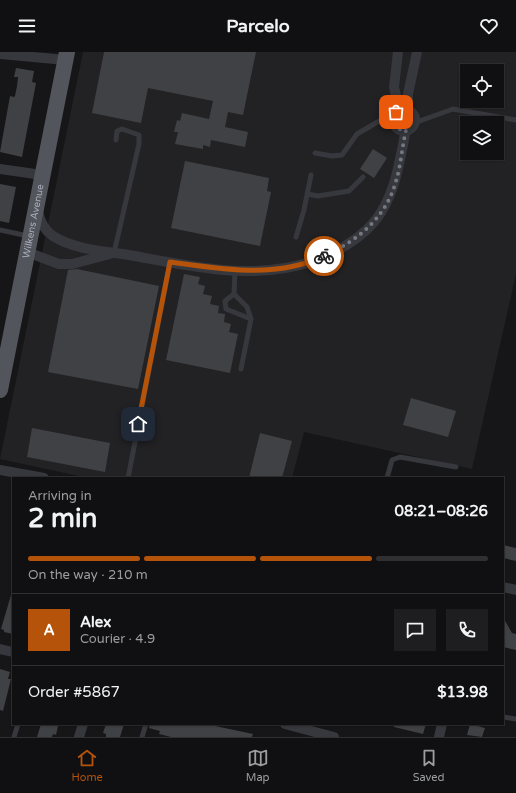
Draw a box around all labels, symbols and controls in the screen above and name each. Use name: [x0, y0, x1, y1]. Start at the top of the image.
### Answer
icon: menu: [16, 15, 38, 37]
text: Parcelo: [226, 15, 290, 37]
icon: heart: [478, 15, 500, 37]
map controls: [460, 64, 504, 160]
button: locate: [460, 64, 504, 108]
pin: [379, 95, 413, 129]
icon: bag: [385, 101, 407, 123]
button: layers: [460, 116, 504, 160]
street label: Wilkens Avenue: [20, 183, 47, 259]
courier: [304, 236, 344, 276]
icon: bike: [313, 245, 335, 267]
pin: [121, 407, 155, 441]
icon: home: [127, 413, 149, 435]
text: Arriving in: [28, 488, 92, 504]
text: 08:21–08:26: [395, 502, 488, 520]
text: 2 min: [28, 503, 97, 534]
text: On the way · 210 m: [28, 567, 148, 583]
button: chat: [394, 609, 436, 651]
button: phone: [446, 609, 488, 651]
text: Alex: [80, 613, 111, 631]
text: A: [43, 621, 55, 639]
text: Courier · 4.9: [80, 631, 155, 647]
text: Order #5867: [28, 683, 120, 701]
text: $13.98: [437, 683, 488, 701]
tab: Home: [72, 747, 103, 784]
tab: Map: [246, 747, 270, 784]
tab: Saved: [413, 747, 444, 784]

